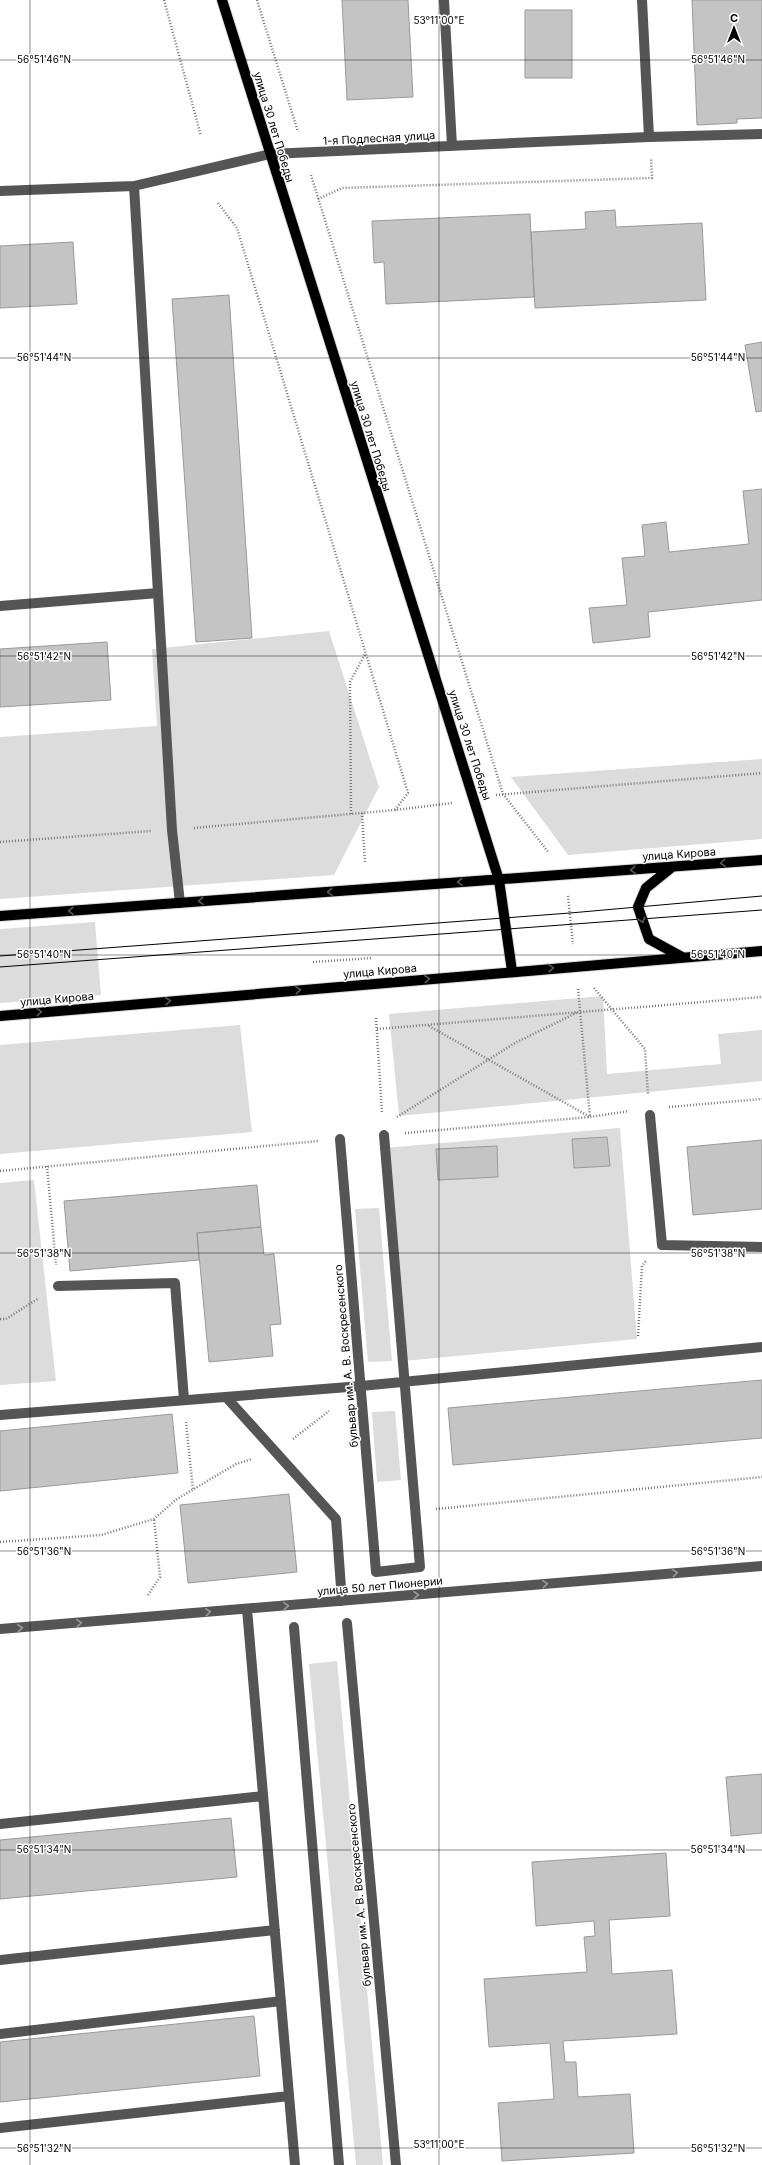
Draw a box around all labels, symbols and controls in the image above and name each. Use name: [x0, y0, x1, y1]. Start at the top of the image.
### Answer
north arrow: [714, 8, 754, 48]
text: С: [730, 11, 738, 25]
text: 53°11'00"E: [413, 14, 465, 26]
text: 56°51'46"N: [17, 53, 71, 65]
text: 56°51'46"N: [691, 53, 745, 65]
street label: улица 30 лет Победы: [251, 70, 297, 184]
street label: 1-я Подлесная улица: [322, 128, 436, 148]
text: 56°51'44"N: [17, 351, 71, 363]
text: 56°51'44"N: [691, 351, 745, 363]
street label: улица 30 лет Победы: [348, 379, 394, 493]
text: 56°51'42"N: [17, 650, 71, 662]
text: 56°51'42"N: [691, 650, 745, 662]
street label: улица 30 лет Победы: [446, 688, 494, 802]
street label: улица Кирова: [642, 844, 716, 864]
one-way arrow: [720, 859, 726, 868]
one-way arrow: [630, 865, 636, 874]
one-way arrow: [457, 878, 463, 887]
one-way arrow: [327, 887, 333, 896]
one-way arrow: [198, 897, 204, 906]
one-way arrow: [68, 906, 74, 915]
one-way arrow: [637, 916, 646, 923]
text: 56°51'40"N: [17, 948, 71, 960]
text: 56°51'40"N: [691, 948, 745, 960]
street label: улица Кирова: [343, 961, 417, 981]
one-way arrow: [548, 964, 554, 973]
one-way arrow: [424, 975, 430, 984]
one-way arrow: [295, 986, 301, 995]
street label: улица Кирова: [20, 989, 94, 1009]
one-way arrow: [165, 997, 171, 1006]
one-way arrow: [36, 1008, 42, 1017]
text: 56°51'38"N: [17, 1247, 71, 1259]
text: 56°51'38"N: [691, 1247, 745, 1259]
street label: бульвар им. А. В. Воскресенского: [331, 1264, 361, 1448]
text: 56°51'36"N: [17, 1545, 71, 1557]
text: 56°51'36"N: [691, 1545, 745, 1557]
one-way arrow: [672, 1569, 678, 1578]
street label: улица 50 лет Пионерии: [317, 1574, 443, 1598]
one-way arrow: [542, 1580, 548, 1589]
one-way arrow: [413, 1591, 419, 1600]
one-way arrow: [283, 1601, 289, 1610]
one-way arrow: [205, 1608, 211, 1617]
one-way arrow: [76, 1618, 82, 1627]
one-way arrow: [17, 1623, 23, 1632]
street label: бульвар им. А. В. Воскресенского: [344, 1803, 374, 1987]
text: 56°51'34"N: [17, 1843, 71, 1855]
text: 56°51'34"N: [691, 1843, 745, 1855]
text: 53°11'00"E: [413, 2138, 465, 2150]
text: 56°51'32"N: [17, 2142, 71, 2154]
text: 56°51'32"N: [691, 2142, 745, 2154]

